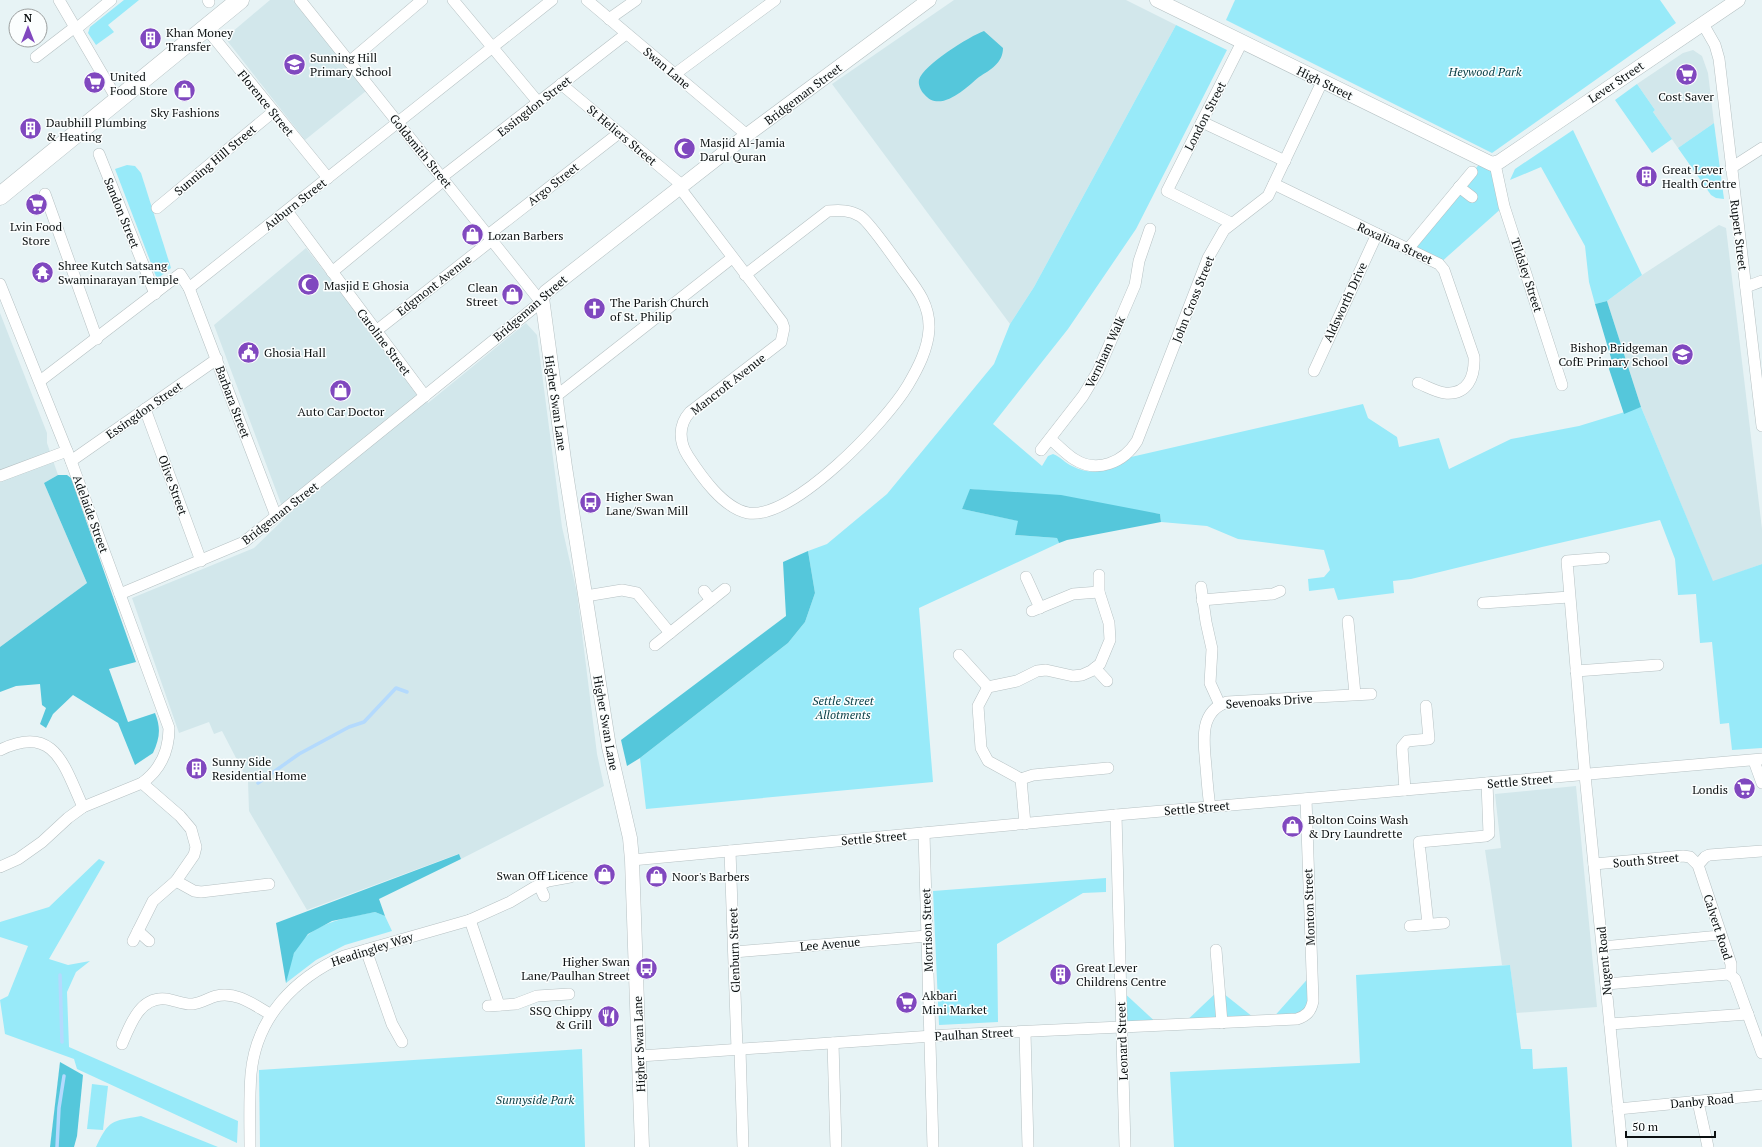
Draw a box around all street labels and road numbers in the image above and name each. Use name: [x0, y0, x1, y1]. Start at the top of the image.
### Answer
street label: Swan Lane: [640, 44, 694, 92]
street label: Lever Street: [1585, 58, 1647, 106]
street label: Bridgeman Street: [761, 60, 845, 128]
street label: High Street: [1294, 63, 1356, 103]
street label: Florence Street: [235, 67, 298, 140]
street label: Essingdon Street: [494, 72, 574, 140]
street label: London Street: [1181, 78, 1229, 153]
street label: St Heliers Street: [584, 101, 660, 169]
street label: Goldsmith Street: [387, 111, 456, 191]
street label: Sunning Hill Street: [171, 121, 259, 199]
street label: Argo Street: [524, 159, 582, 209]
street label: Sandon Street: [101, 175, 143, 251]
street label: Auburn Street: [261, 175, 330, 233]
street label: Rupert Street: [1727, 199, 1751, 272]
street label: Roxalina Street: [1355, 219, 1436, 267]
street label: Tildsley Street: [1508, 236, 1546, 314]
street label: Edgmont Avenue: [394, 251, 474, 319]
street label: John Cross Street: [1169, 253, 1217, 345]
street label: Aldsworth Drive: [1320, 260, 1370, 344]
street label: Bridgeman Street: [490, 271, 570, 344]
street label: Caroline Street: [354, 305, 414, 379]
street label: Vernham Walk: [1082, 313, 1129, 390]
street label: Mancroft Avenue: [688, 350, 768, 418]
street label: Higher Swan Lane: [542, 354, 570, 452]
street label: Barbara Street: [212, 364, 254, 441]
street label: Essingdon Street: [103, 378, 186, 442]
street label: Olive Street: [155, 453, 191, 518]
street label: Adelaide Street: [70, 473, 112, 556]
street label: Bridgeman Street: [239, 478, 322, 548]
street label: Higher Swan Lane: [590, 674, 622, 772]
street label: Sevenoaks Drive: [1225, 690, 1313, 712]
street label: Settle Street: [1486, 771, 1554, 791]
street label: Settle Street: [1163, 798, 1231, 818]
street label: Settle Street: [840, 828, 908, 848]
street label: South Street: [1612, 850, 1680, 870]
street label: Monton Street: [1300, 868, 1318, 946]
street label: Morrison Street: [918, 887, 936, 972]
street label: Calvert Road: [1700, 892, 1736, 962]
street label: Glenburn Street: [725, 907, 743, 993]
street label: Nugent Road: [1593, 925, 1614, 996]
street label: Headingley Way: [329, 928, 416, 969]
street label: Lee Avenue: [799, 934, 861, 954]
street label: Higher Swan Lane: [630, 996, 648, 1092]
street label: Leonard Street: [1113, 1001, 1131, 1081]
street label: Paulhan Street: [934, 1024, 1014, 1044]
street label: Danby Road: [1670, 1091, 1735, 1111]

